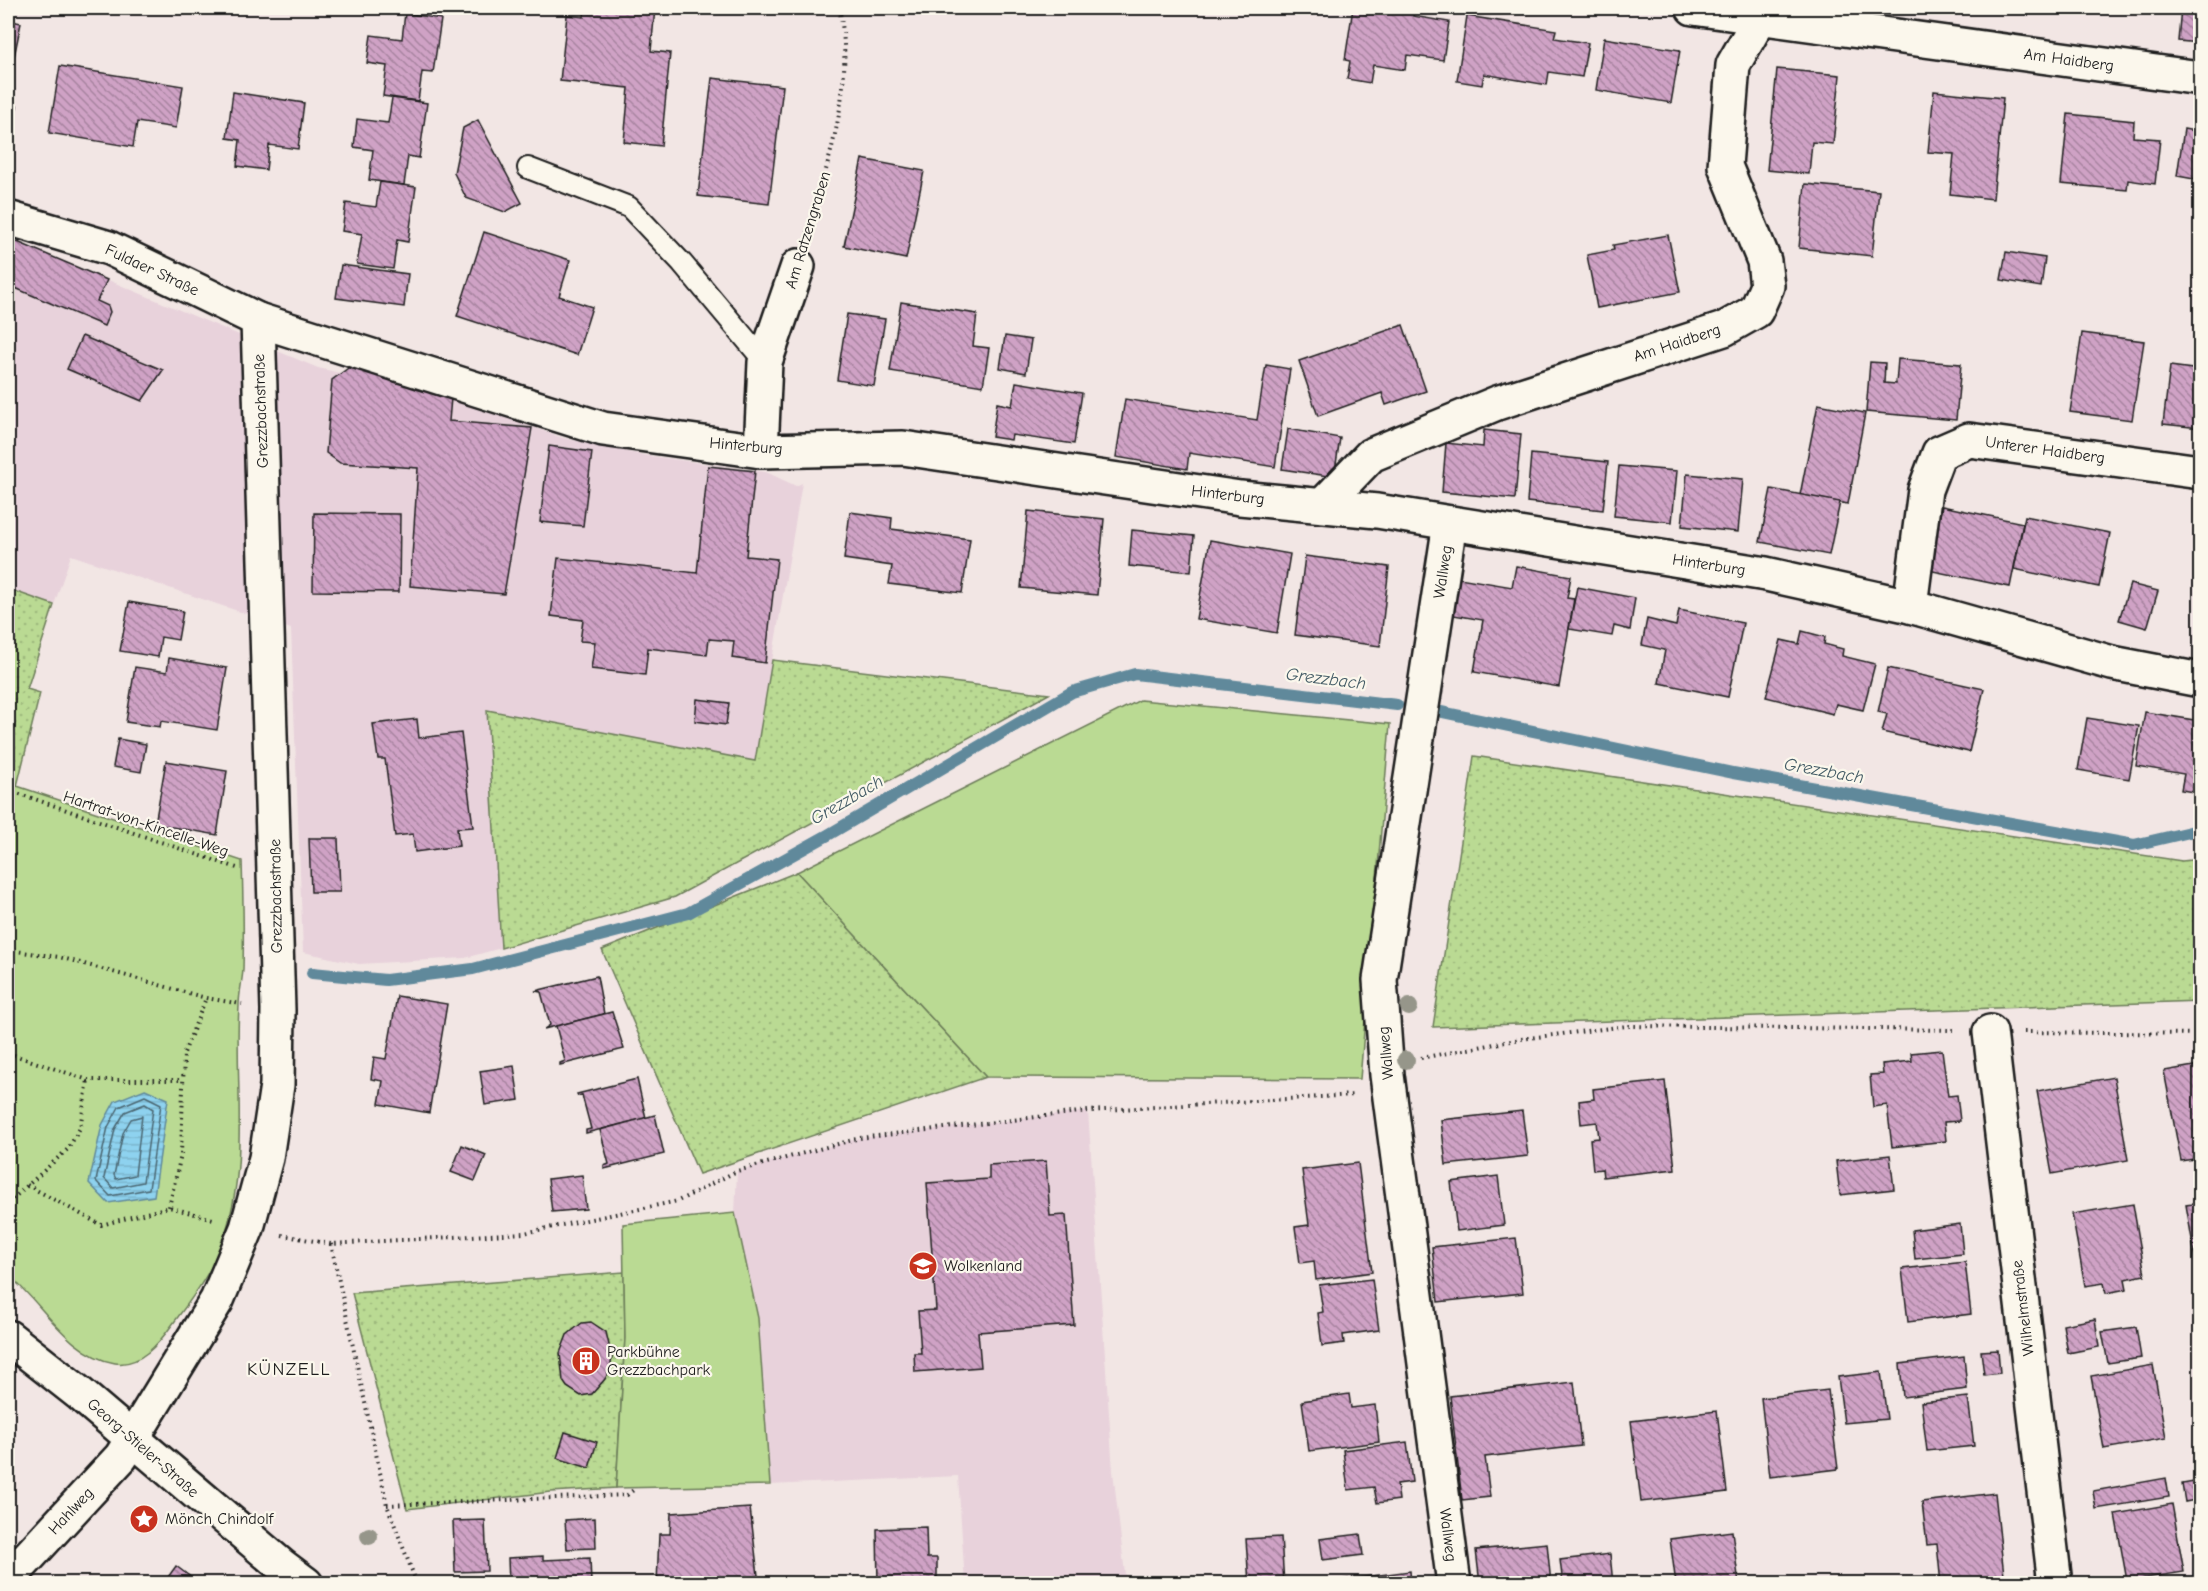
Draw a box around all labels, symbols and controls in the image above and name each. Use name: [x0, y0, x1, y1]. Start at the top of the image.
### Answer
street label: Am Haidberg: [2023, 45, 2115, 75]
street label: Am Ratzengraben: [782, 169, 834, 291]
street label: Fuldaer Straße: [102, 240, 202, 300]
street label: Am Haidberg: [1631, 320, 1723, 366]
street label: Grezzbachstraße: [250, 353, 272, 469]
street label: Unterer Haidberg: [1984, 433, 2106, 467]
street label: Hinterburg: [709, 434, 783, 458]
street label: Hinterburg: [1190, 482, 1266, 508]
street label: Wallweg: [1430, 544, 1456, 600]
street label: Hinterburg: [1671, 550, 1747, 580]
water label: Grezzbach: [1285, 664, 1367, 694]
water label: Grezzbach: [1782, 754, 1866, 788]
water label: Grezzbach: [807, 771, 887, 829]
street label: Hartrat-von-Kincelle-Weg: [61, 787, 231, 861]
street label: Grezzbachstraße: [266, 839, 286, 953]
street label: Wallweg: [1375, 1025, 1397, 1081]
school or university icon: Wolkenland: [907, 1250, 939, 1282]
place label: Wolkenland: [944, 1257, 1023, 1275]
street label: Wilhelmstraße: [2008, 1259, 2038, 1357]
place label: Parkbühne Grezzbachpark: [607, 1343, 711, 1379]
building icon: Parkbühne Grezzbachpark: [570, 1345, 602, 1377]
district label: KÜNZELL: [247, 1359, 331, 1380]
street label: Georg-Stieler-Straße: [84, 1395, 202, 1501]
street label: Hahlweg: [45, 1484, 97, 1538]
place icon: Mönch Chindolf: [128, 1503, 160, 1535]
street label: Wallweg: [1436, 1507, 1460, 1563]
place label: Mönch Chindolf: [165, 1510, 275, 1528]

